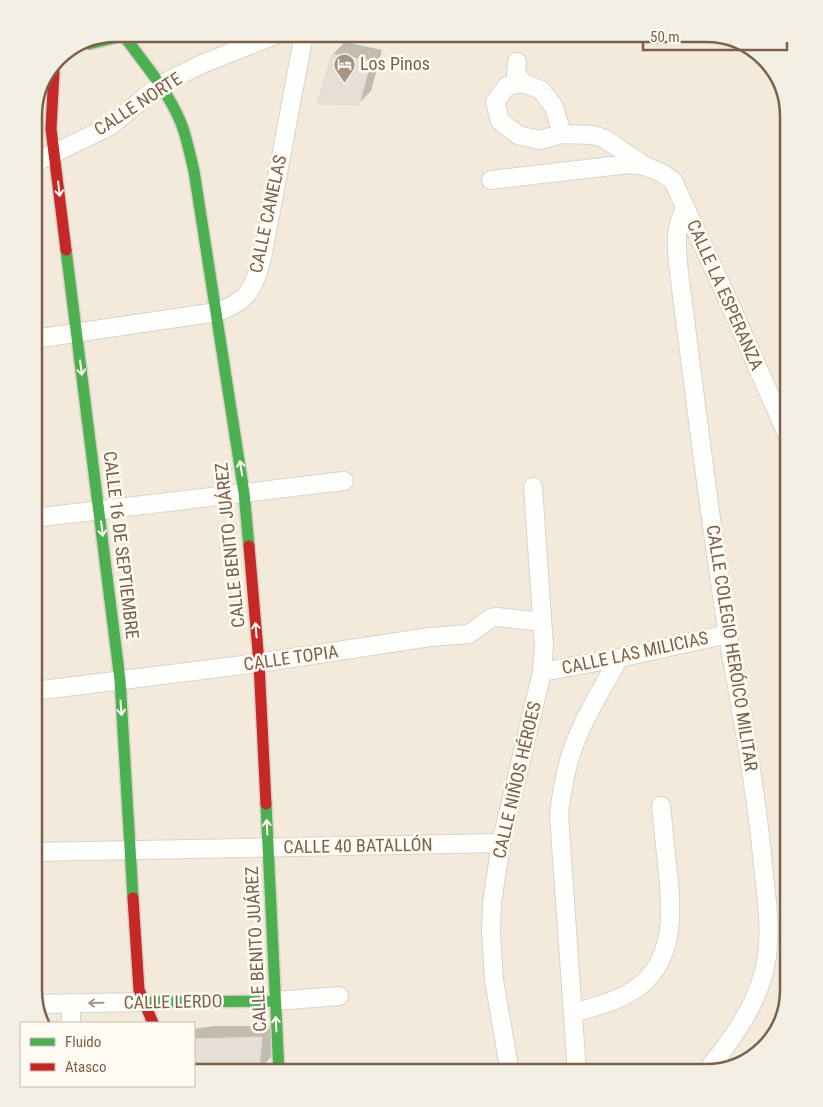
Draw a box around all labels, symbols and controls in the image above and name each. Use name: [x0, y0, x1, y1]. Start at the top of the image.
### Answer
scale bar: [643, 20, 787, 52]
text: 50 m: [650, 28, 680, 46]
hotel icon: Los Pinos: [332, 52, 356, 83]
place label: Los Pinos: [360, 53, 430, 74]
street label: CALLE NORTE: [90, 68, 185, 140]
street label: CALLE CANELAS: [245, 153, 290, 275]
one-way arrow: [54, 181, 64, 197]
street label: CALLE LA ESPERANZA: [683, 216, 768, 374]
one-way arrow: [76, 359, 86, 375]
street label: CALLE 16 DE SEPTIEMBRE: [100, 450, 143, 640]
street label: CALLE BENITO JUÁREZ: [210, 461, 249, 629]
one-way arrow: [235, 461, 245, 477]
one-way arrow: [97, 520, 107, 536]
street label: CALLE COLEGIO HERÓICO MILITAR: [703, 523, 762, 773]
one-way arrow: [251, 622, 261, 638]
street label: CALLE LAS MILICIAS: [560, 627, 710, 678]
street label: CALLE TOPIA: [242, 640, 340, 675]
one-way arrow: [117, 699, 126, 715]
street label: CALLE NIÑOS HÉROES: [488, 699, 545, 861]
one-way arrow: [263, 819, 272, 835]
street label: CALLE 40 BATALLÓN: [283, 834, 433, 857]
street label: CALLE BENITO JUÁREZ: [241, 866, 270, 1032]
street label: CALLE LERDO: [123, 990, 223, 1013]
one-way arrow: [88, 998, 104, 1008]
one-way arrow: [272, 1017, 281, 1033]
legend: [20, 1022, 195, 1087]
text: Fluido: [65, 1033, 101, 1051]
text: Atasco: [65, 1058, 106, 1076]

